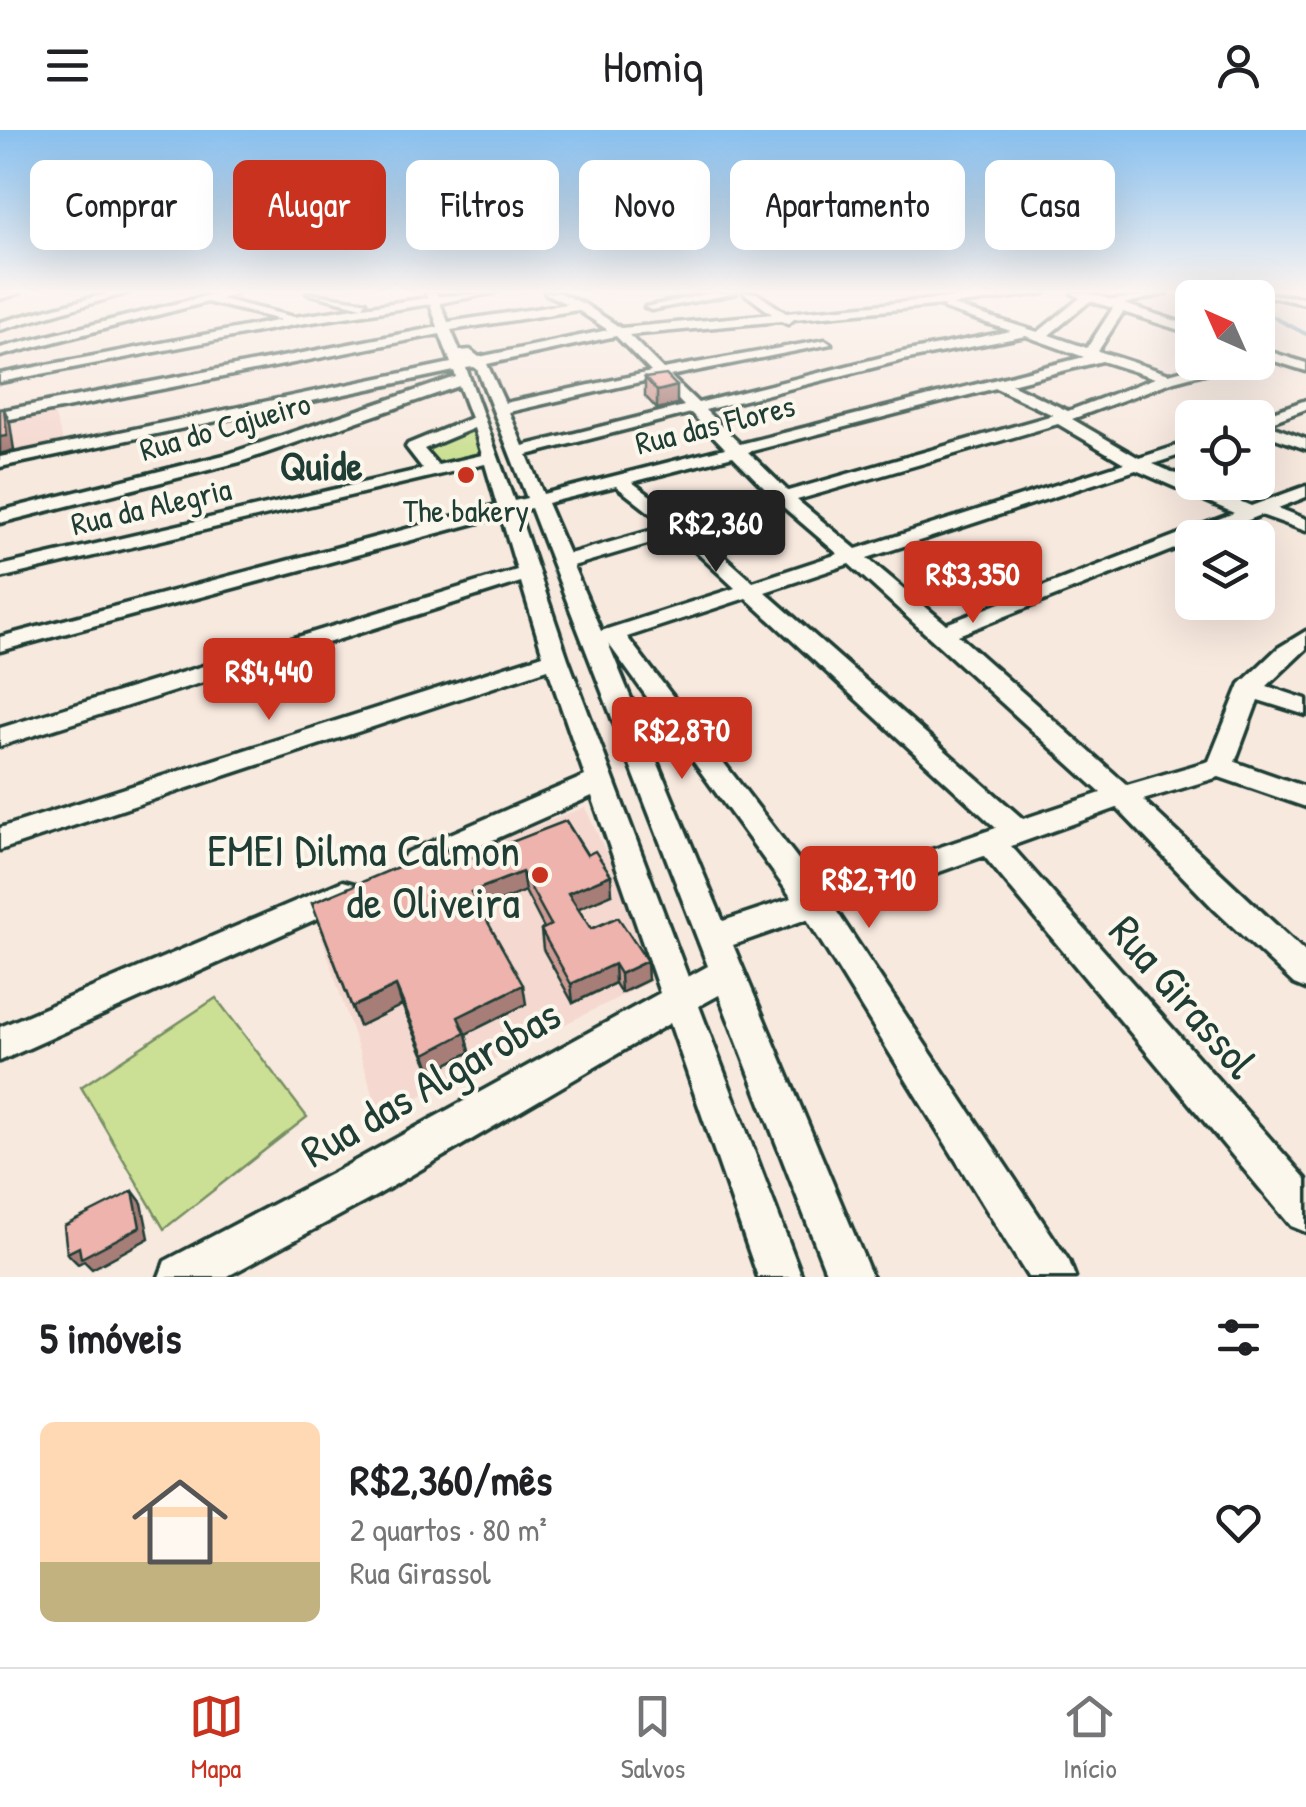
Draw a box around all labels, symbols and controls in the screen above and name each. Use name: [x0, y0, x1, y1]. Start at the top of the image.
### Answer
text: Homiq: [603, 35, 703, 96]
icon: menu: [40, 38, 95, 93]
icon: person: [1211, 38, 1266, 93]
chip: Comprar: [30, 160, 213, 250]
chip: Alugar: [233, 160, 386, 250]
chip: Filtros: [406, 160, 559, 250]
chip: Novo: [579, 160, 710, 250]
chip: Apartamento: [730, 160, 965, 250]
chip: Casa: [985, 160, 1115, 250]
north arrow: [1175, 280, 1275, 380]
map controls: [1175, 280, 1275, 620]
street label: Rua do Cajueiro: [135, 381, 315, 471]
street label: Rua das Flores: [631, 383, 799, 465]
button: locate: [1175, 400, 1275, 500]
district label: Quide: [280, 438, 362, 492]
marker: The bakery: [455, 464, 477, 486]
street label: Rua da Alegria: [67, 467, 235, 545]
place label: The bakery: [403, 489, 529, 532]
pin: R$2,360: [624, 490, 808, 575]
text: R$2,360: [669, 501, 763, 544]
button: layers: [1175, 520, 1275, 620]
pin: R$3,350: [881, 541, 1065, 626]
text: R$3,350: [926, 552, 1020, 595]
pin: R$4,440: [177, 638, 361, 723]
text: R$4,440: [225, 649, 313, 692]
pin: R$2,870: [590, 697, 774, 782]
text: R$2,870: [634, 708, 730, 751]
place label: EMEI Dilma Calmon de Oliveira: [207, 819, 520, 932]
pin: R$2,710: [777, 846, 961, 931]
text: R$2,710: [822, 857, 916, 900]
marker: EMEI Dilma Calmon de Oliveira: [529, 864, 551, 886]
street label: Rua Girassol: [1096, 901, 1272, 1091]
street label: Rua das Algarobas: [289, 983, 571, 1181]
text: 5 imóveis: [40, 1309, 181, 1366]
icon: filters: [1211, 1310, 1266, 1365]
text: R$2,360/mês: [350, 1451, 552, 1508]
icon: home: [120, 1462, 240, 1582]
icon: heart: [1211, 1495, 1266, 1550]
text: 2 quartos · 80 m²: [350, 1508, 547, 1551]
text: Rua Girassol: [350, 1551, 491, 1594]
tab: Mapa: [189, 1689, 244, 1787]
tab: Salvos: [621, 1689, 685, 1787]
tab: Início: [1062, 1689, 1117, 1787]

